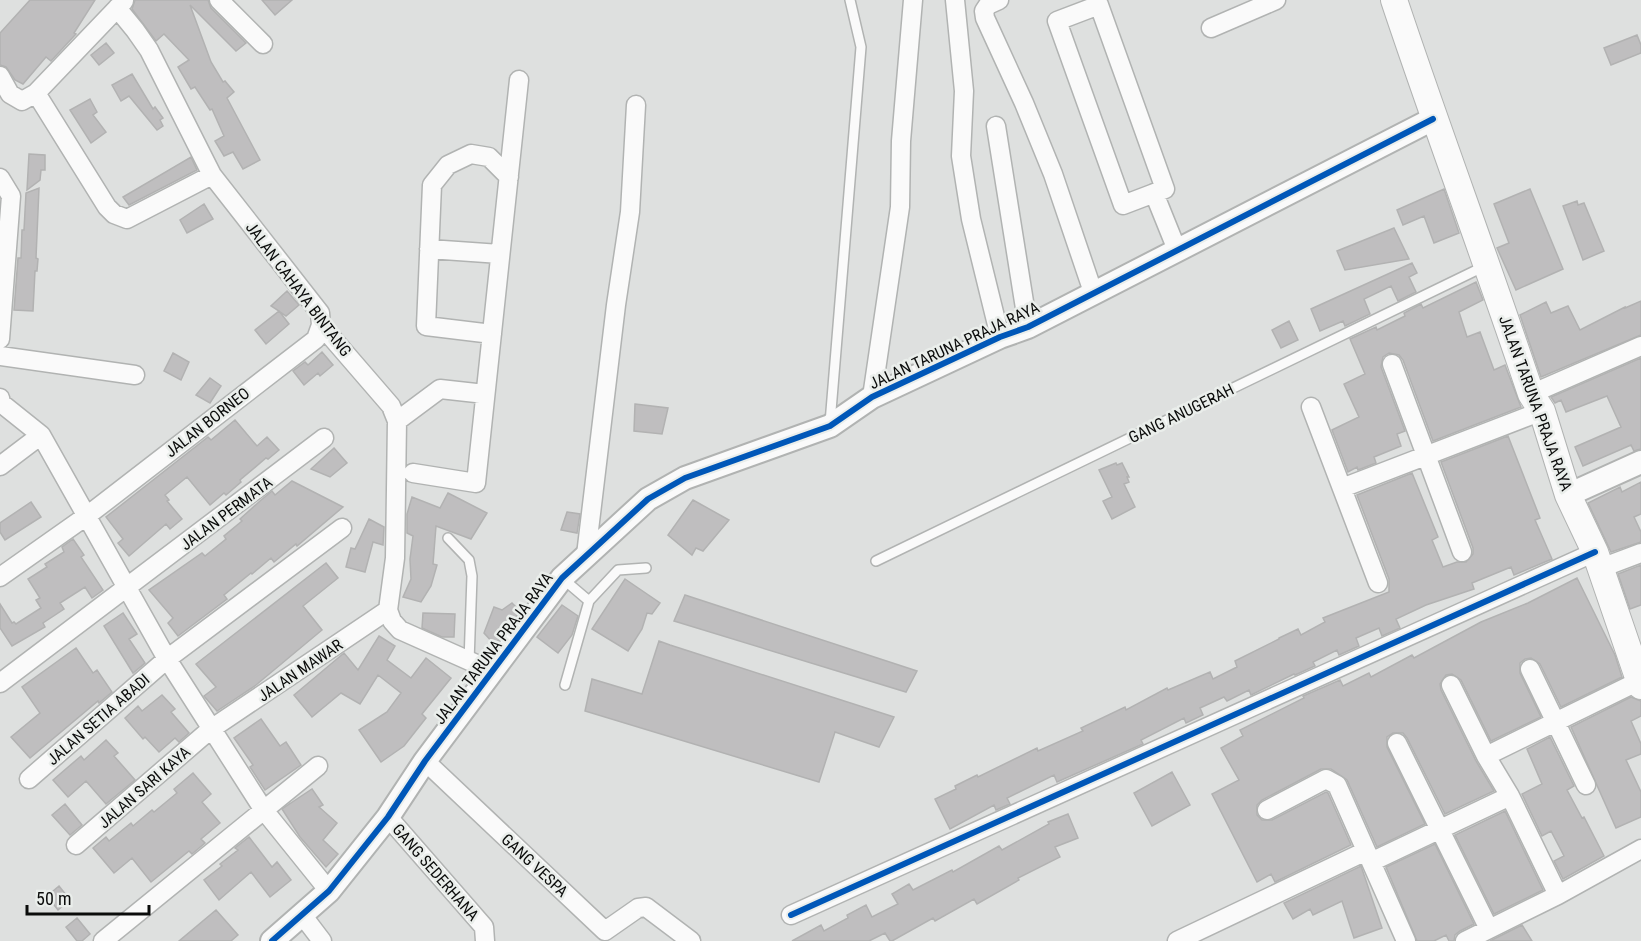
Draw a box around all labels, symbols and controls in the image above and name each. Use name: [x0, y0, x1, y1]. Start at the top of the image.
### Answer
street label: JALAN CAHAYA BINTANG: [242, 218, 355, 360]
street label: JALAN TARUNA PRAJA RAYA: [866, 298, 1042, 393]
street label: JALAN TARUNA PRAJA RAYA: [1495, 313, 1576, 494]
street label: GANG ANUGERAH: [1125, 380, 1237, 447]
street label: JALAN BORNEO: [161, 384, 253, 461]
street label: JALAN PERMATA: [177, 473, 276, 554]
street label: JALAN TARUNA PRAJA RAYA: [430, 569, 557, 728]
street label: JALAN MAWAR: [254, 635, 347, 706]
street label: JALAN SETIA ABADI: [43, 670, 153, 769]
street label: JALAN SARI KAYA: [95, 742, 194, 832]
street label: GANG SEDERHANA: [388, 820, 483, 925]
street label: GANG VESPA: [497, 830, 572, 901]
scale bar: [27, 878, 148, 916]
text: 50 m: [36, 888, 71, 909]

